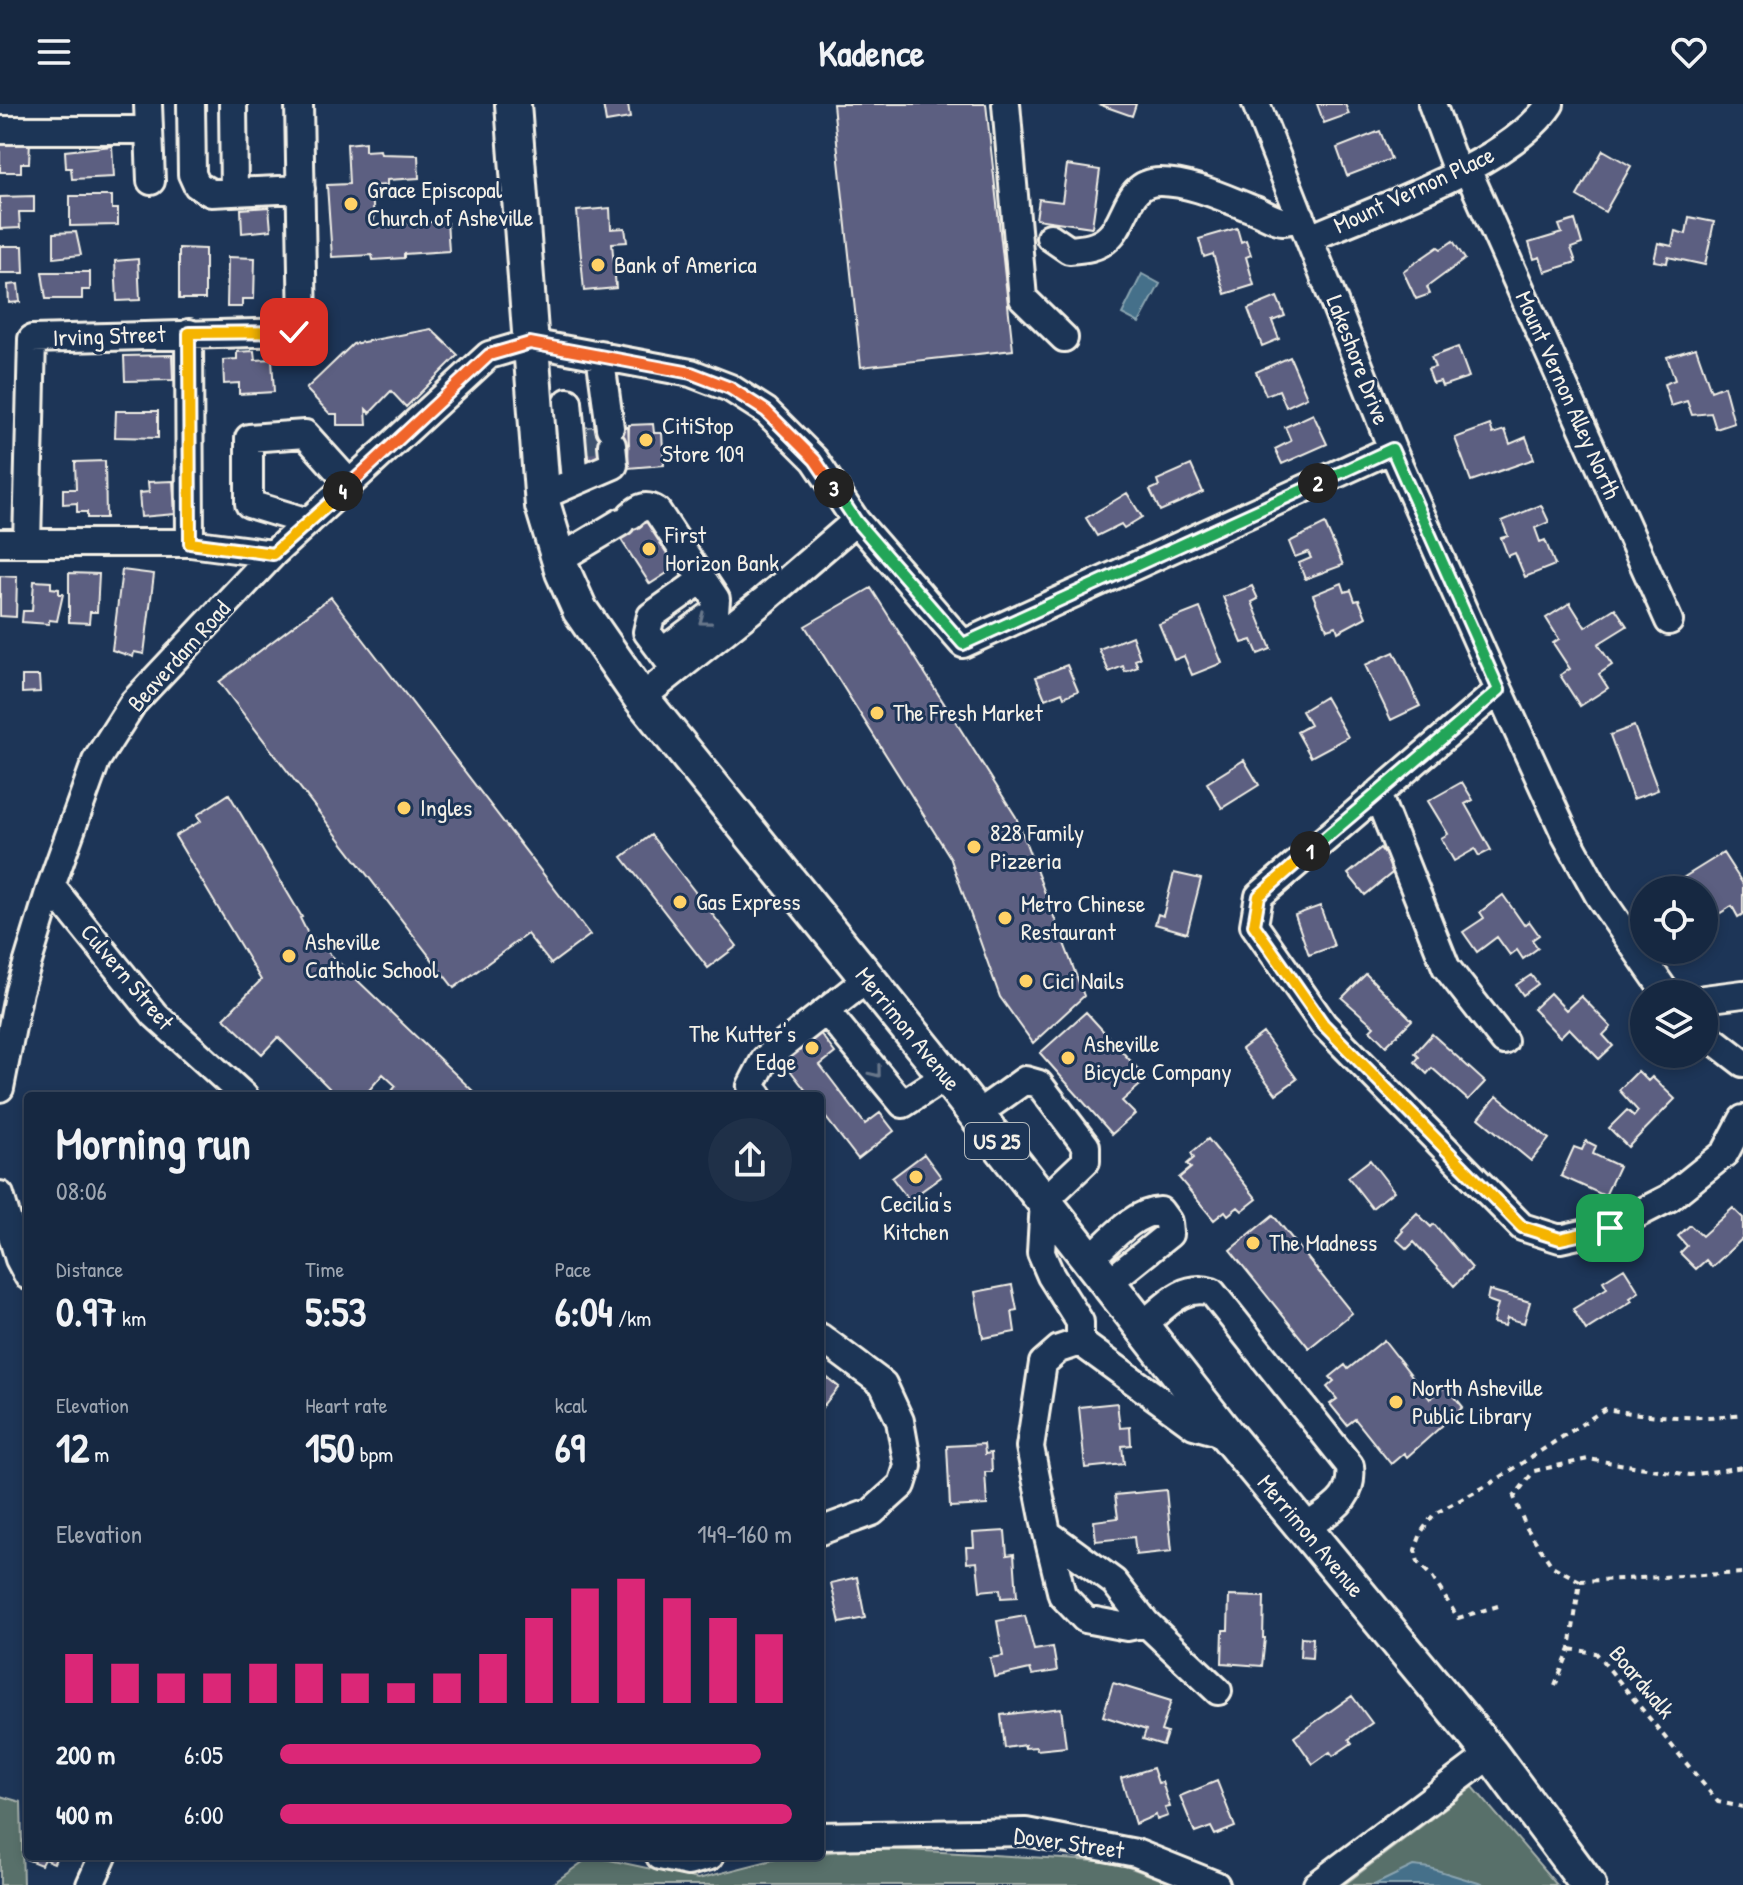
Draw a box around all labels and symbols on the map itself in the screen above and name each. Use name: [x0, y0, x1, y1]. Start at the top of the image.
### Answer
street label: Mount Vernon Place: [1328, 138, 1499, 240]
place label: Grace Episcopal Church of Asheville: [367, 173, 534, 233]
marker: Grace Episcopal Church of Asheville: [342, 195, 360, 213]
place label: Bank of America: [614, 248, 757, 280]
marker: Bank of America: [589, 256, 607, 274]
street label: Mount Vernon Alley North: [1509, 285, 1629, 504]
street label: Lakeshore Drive: [1320, 290, 1398, 429]
pin: [260, 298, 328, 366]
street label: Irving Street: [52, 317, 167, 353]
place label: CitiStop Store 109: [662, 409, 744, 469]
marker: CitiStop Store 109: [637, 431, 655, 449]
pin: 2: [1298, 463, 1338, 503]
pin: 3: [814, 468, 854, 508]
pin: 4: [323, 471, 363, 511]
place label: First Horizon Bank: [664, 518, 779, 578]
marker: First Horizon Bank: [640, 540, 658, 558]
street label: Beaverdam Road: [120, 593, 237, 718]
one-way arrow: [698, 610, 713, 625]
place label: The Fresh Market: [893, 696, 1043, 728]
marker: The Fresh Market: [868, 704, 886, 722]
place label: Ingles: [420, 791, 472, 823]
marker: Ingles: [395, 799, 413, 817]
place label: 828 Family Pizzeria: [990, 816, 1084, 876]
pin: 1: [1290, 831, 1330, 871]
marker: 828 Family Pizzeria: [965, 838, 983, 856]
place label: Gas Express: [696, 885, 801, 917]
place label: Metro Chinese Restaurant: [1021, 887, 1146, 947]
marker: Gas Express: [671, 893, 689, 911]
marker: Metro Chinese Restaurant: [996, 909, 1014, 927]
street label: Culvern Street: [74, 916, 182, 1037]
place label: Asheville Catholic School: [305, 925, 439, 985]
marker: Asheville Catholic School: [280, 947, 298, 965]
street label: Merrimon Avenue: [849, 960, 969, 1097]
place label: Cici Nails: [1042, 964, 1124, 996]
marker: Cici Nails: [1017, 972, 1035, 990]
place label: The Kutter's Edge: [689, 1017, 796, 1077]
place label: Asheville Bicycle Company: [1084, 1027, 1232, 1087]
marker: The Kutter's Edge: [803, 1039, 821, 1057]
marker: Asheville Bicycle Company: [1059, 1049, 1077, 1067]
one-way arrow: [866, 1062, 881, 1077]
road number: US 25: [965, 1123, 1029, 1159]
marker: Cecilia's Kitchen: [907, 1168, 925, 1186]
place label: Cecilia's Kitchen: [880, 1187, 952, 1247]
pin: [1576, 1194, 1644, 1262]
place label: The Madness: [1269, 1226, 1377, 1258]
marker: The Madness: [1244, 1234, 1262, 1252]
place label: North Asheville Public Library: [1412, 1371, 1543, 1431]
marker: North Asheville Public Library: [1387, 1393, 1405, 1411]
street label: Merrimon Avenue: [1251, 1467, 1373, 1604]
street label: Boardwalk: [1603, 1638, 1683, 1725]
street label: Dover Street: [1012, 1818, 1127, 1866]

